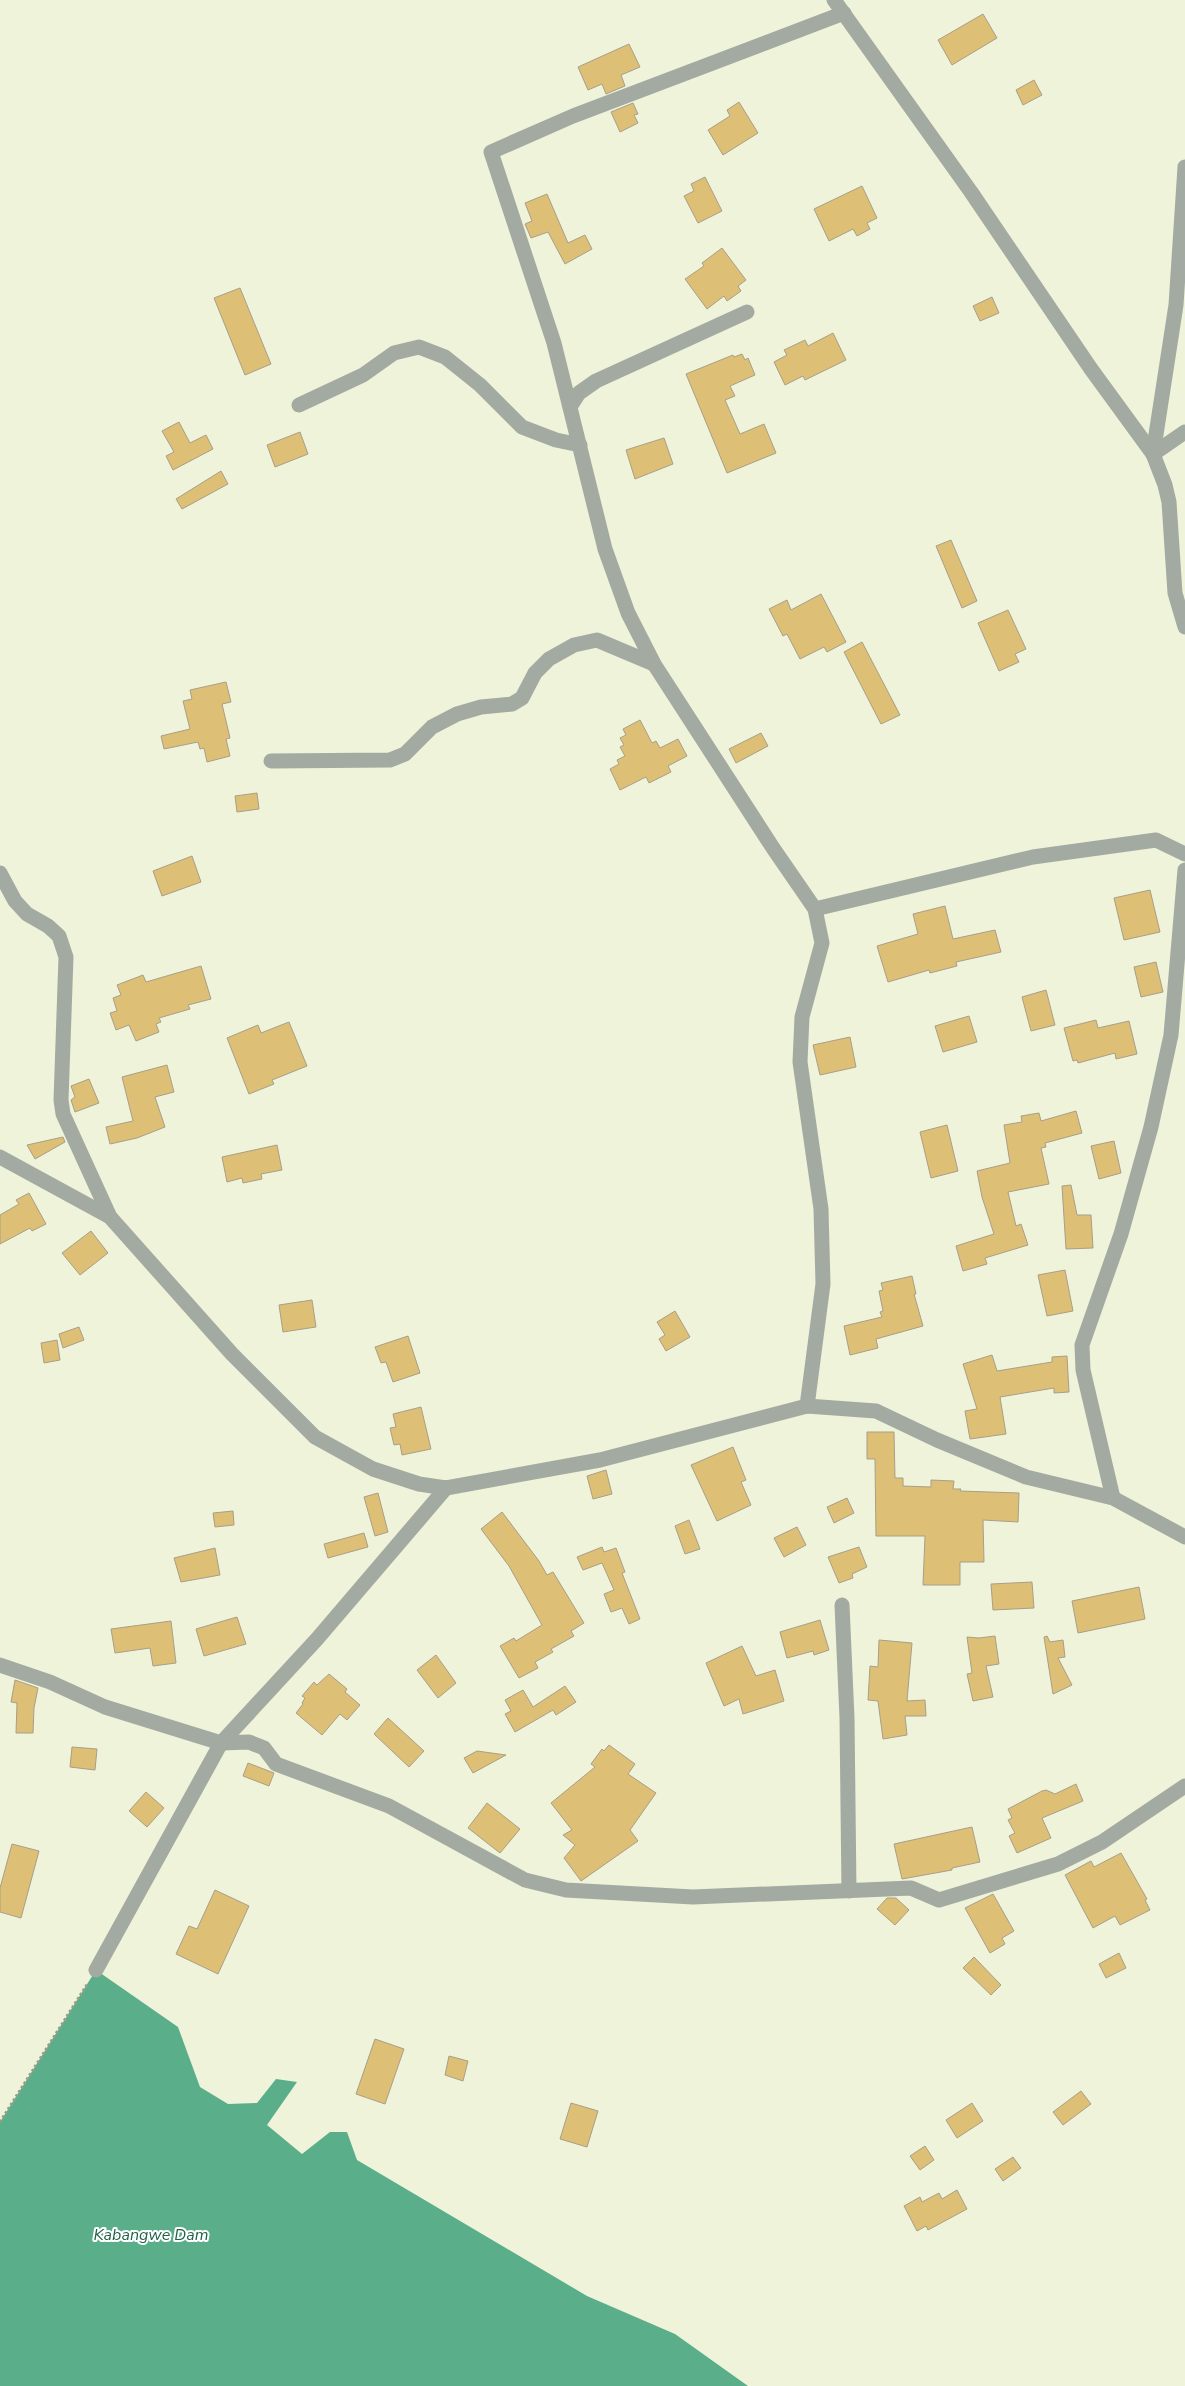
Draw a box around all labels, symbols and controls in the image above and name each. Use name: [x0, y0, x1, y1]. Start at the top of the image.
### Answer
water label: Kabangwe Dam: [94, 2224, 208, 2246]

